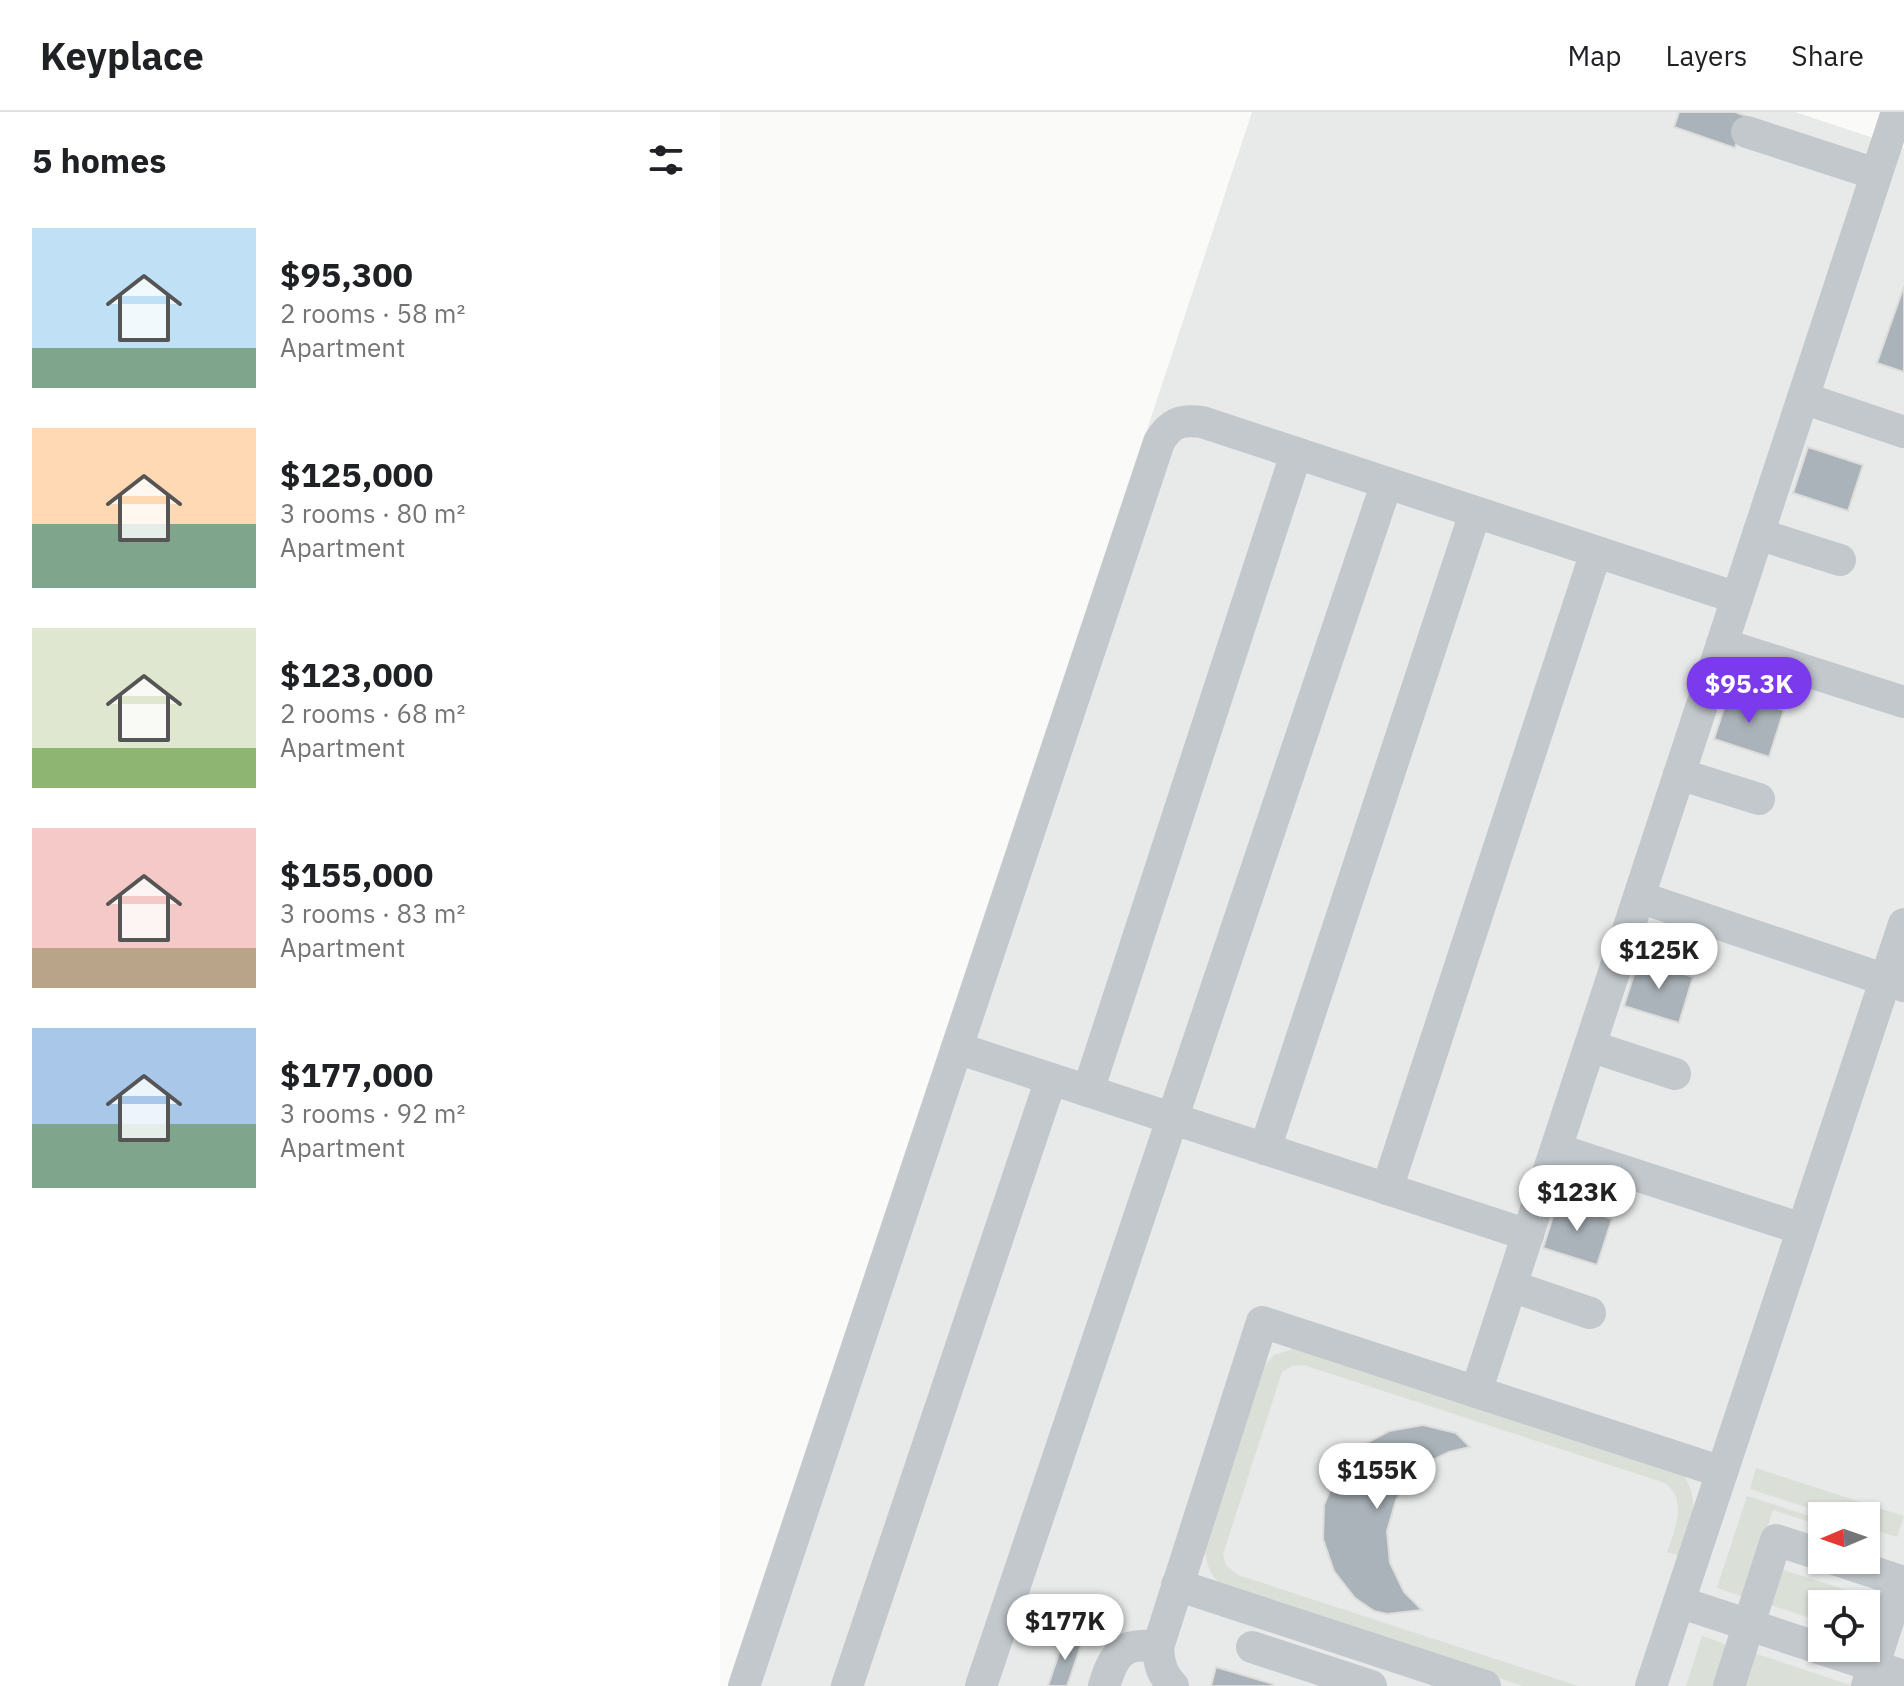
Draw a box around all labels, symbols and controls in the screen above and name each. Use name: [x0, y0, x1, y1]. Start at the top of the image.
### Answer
text: Keyplace: [40, 31, 204, 80]
text: Map: [1567, 37, 1621, 74]
text: Layers: [1665, 37, 1747, 74]
text: Share: [1791, 37, 1864, 74]
text: 5 homes: [32, 138, 167, 182]
icon: filters: [644, 138, 688, 182]
text: $95,300: [280, 252, 413, 296]
icon: home: [96, 260, 192, 356]
text: 2 rooms · 58 m²: [280, 296, 465, 330]
text: Apartment: [280, 330, 405, 364]
text: $125,000: [280, 452, 433, 496]
icon: home: [96, 460, 192, 556]
text: 3 rooms · 80 m²: [280, 496, 465, 530]
text: Apartment: [280, 530, 405, 564]
text: $123,000: [280, 652, 433, 696]
pin: $95.3K: [1684, 657, 1814, 725]
icon: home: [96, 660, 192, 756]
text: $95.3K: [1705, 666, 1793, 700]
text: 2 rooms · 68 m²: [280, 696, 465, 730]
text: Apartment: [280, 730, 405, 764]
text: $155,000: [280, 852, 433, 896]
icon: home: [96, 860, 192, 956]
text: 3 rooms · 83 m²: [280, 896, 465, 930]
pin: $125K: [1603, 923, 1715, 991]
text: Apartment: [280, 930, 405, 964]
text: $125K: [1619, 932, 1699, 966]
text: $177,000: [280, 1052, 433, 1096]
icon: home: [96, 1060, 192, 1156]
text: 3 rooms · 92 m²: [280, 1096, 465, 1130]
text: Apartment: [280, 1130, 405, 1164]
pin: $123K: [1521, 1165, 1633, 1233]
text: $123K: [1537, 1174, 1617, 1208]
pin: $155K: [1321, 1443, 1433, 1511]
text: $155K: [1337, 1452, 1417, 1486]
north arrow: [1808, 1502, 1880, 1574]
map controls: [1808, 1502, 1880, 1662]
button: locate: [1808, 1590, 1880, 1662]
pin: $177K: [1009, 1594, 1121, 1662]
text: $177K: [1025, 1603, 1105, 1637]

